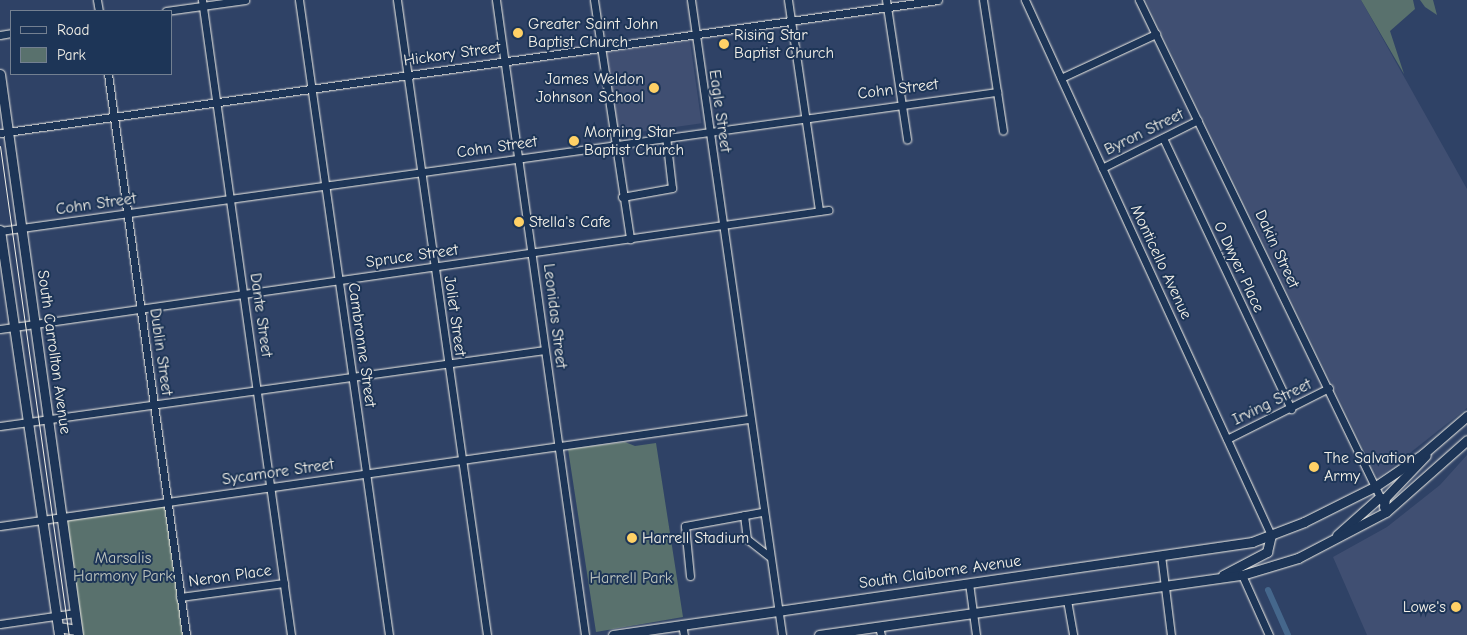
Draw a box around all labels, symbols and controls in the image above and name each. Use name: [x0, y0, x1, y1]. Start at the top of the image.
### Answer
legend: [10, 10, 172, 75]
place label: Greater Saint John Baptist Church: [528, 14, 658, 52]
text: Road: [57, 21, 89, 39]
place label: Rising Star Baptist Church: [734, 25, 834, 63]
marker: Greater Saint John Baptist Church: [512, 27, 524, 39]
street label: Hickory Street: [402, 38, 502, 70]
marker: Rising Star Baptist Church: [718, 38, 730, 50]
text: Park: [57, 46, 86, 64]
street label: Eagle Street: [705, 68, 735, 154]
place label: James Weldon Johnson School: [536, 69, 644, 107]
street label: Cohn Street: [857, 75, 939, 103]
marker: James Weldon Johnson School: [648, 82, 660, 94]
street label: Byron Street: [1101, 105, 1187, 159]
place label: Morning Star Baptist Church: [584, 122, 684, 160]
street label: Cohn Street: [455, 132, 539, 162]
marker: Morning Star Baptist Church: [568, 135, 580, 147]
street label: Cohn Street: [54, 189, 138, 219]
street label: Monticello Avenue: [1126, 202, 1196, 322]
street label: Dakin Street: [1251, 207, 1303, 291]
place label: Stella's Cafe: [529, 212, 611, 232]
marker: Stella's Cafe: [513, 216, 525, 228]
street label: O Dwyer Place: [1210, 218, 1268, 316]
street label: Spruce Street: [365, 240, 459, 272]
street label: Leonidas Street: [539, 262, 571, 370]
street label: South Carrollton Avenue: [33, 269, 75, 435]
street label: Dante Street: [246, 272, 276, 358]
street label: Joliet Street: [440, 275, 470, 357]
street label: Cambronne Street: [344, 282, 380, 408]
street label: Dublin Street: [145, 307, 177, 397]
street label: Irving Street: [1229, 375, 1315, 429]
place label: The Salvation Army: [1324, 448, 1415, 486]
street label: Sycamore Street: [221, 455, 335, 489]
marker: The Salvation Army: [1308, 461, 1320, 473]
place label: Harrell Stadium: [642, 528, 749, 548]
marker: Harrell Stadium: [626, 532, 638, 544]
park label: Marsalis Harmony Park: [73, 548, 173, 586]
street label: South Claiborne Avenue: [858, 551, 1022, 593]
street label: Neron Place: [187, 561, 273, 591]
park label: Harrell Park: [589, 568, 673, 588]
place label: Lowe's: [1403, 597, 1446, 617]
marker: Lowe's: [1450, 601, 1462, 613]

